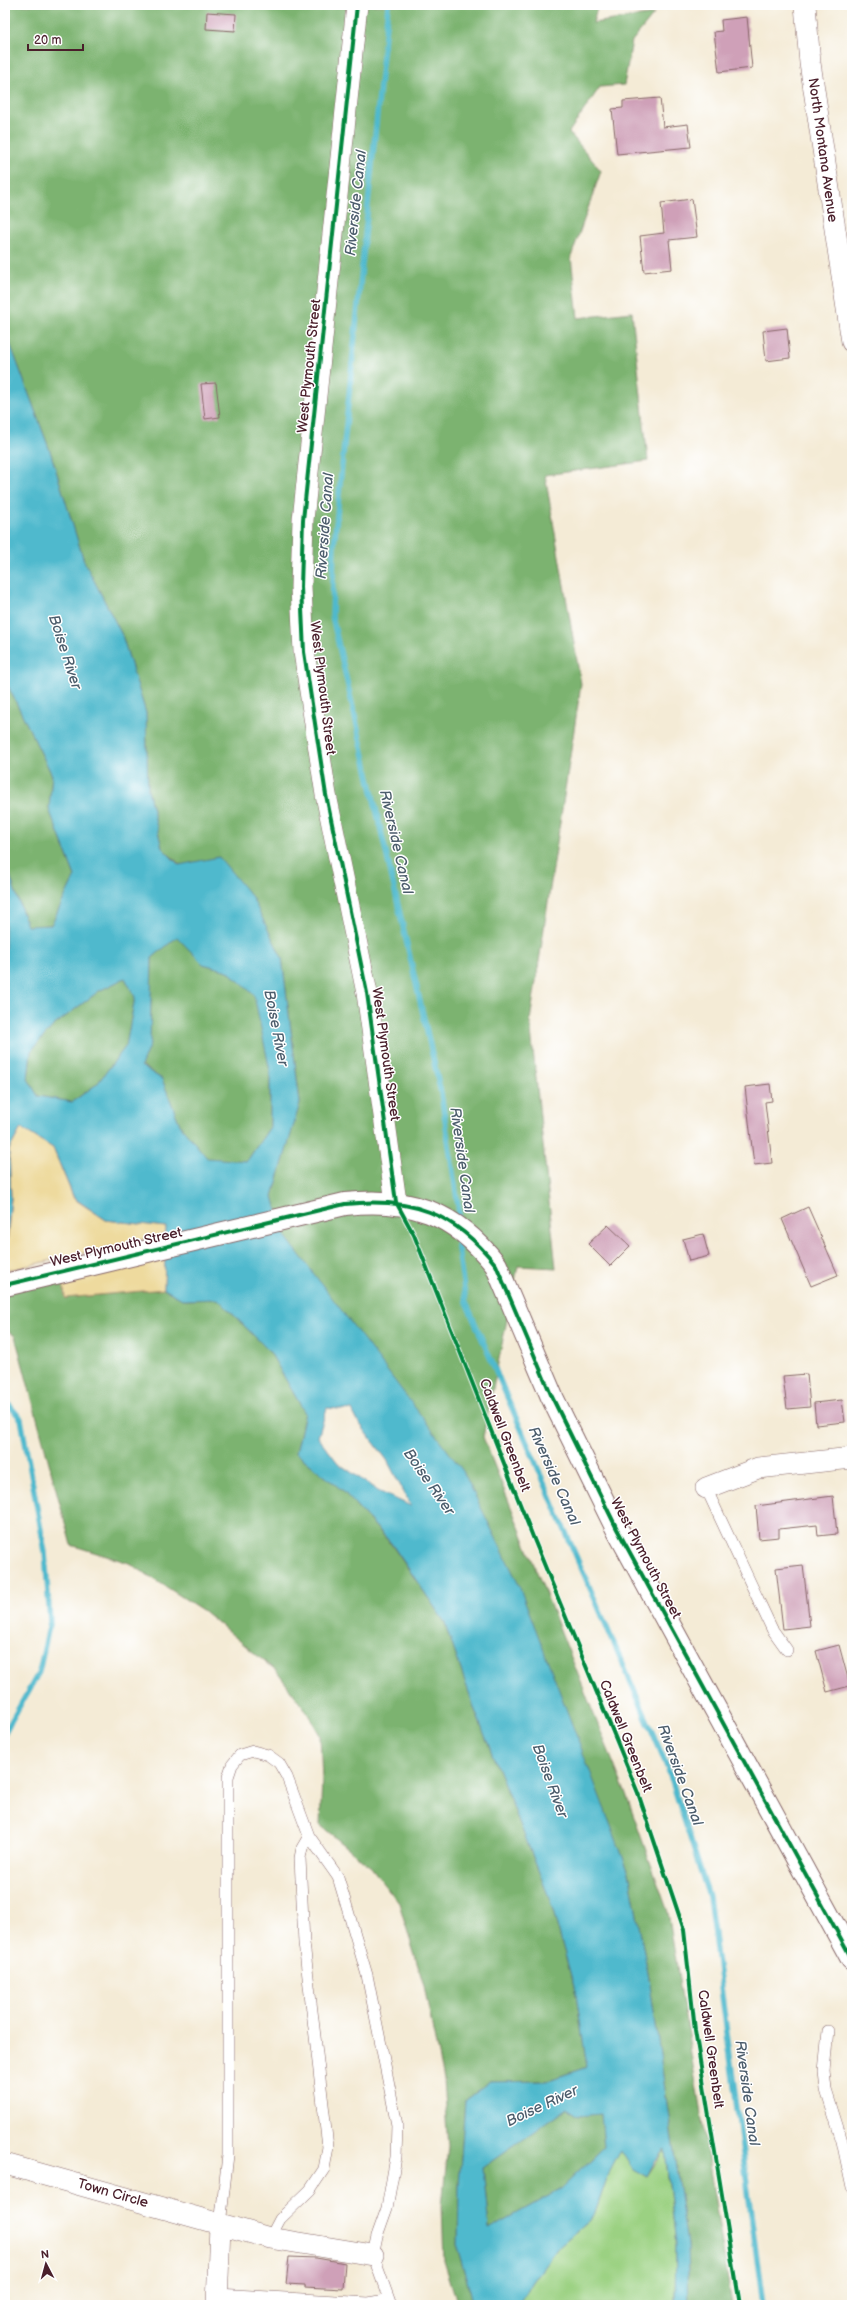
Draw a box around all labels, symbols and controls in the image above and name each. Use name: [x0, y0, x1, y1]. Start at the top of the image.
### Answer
scale bar: [28, 26, 83, 52]
text: 20 m: [34, 33, 61, 48]
street label: North Montana Avenue: [804, 77, 842, 223]
water label: Riverside Canal: [341, 149, 371, 257]
street label: West Plymouth Street: [294, 297, 325, 434]
water label: Riverside Canal: [312, 472, 338, 580]
water label: Boise River: [44, 612, 86, 693]
street label: West Plymouth Street: [306, 620, 340, 757]
water label: Riverside Canal: [375, 788, 417, 896]
street label: West Plymouth Street: [368, 986, 404, 1123]
water label: Boise River: [259, 988, 293, 1069]
water label: Riverside Canal: [445, 1106, 479, 1215]
street label: West Plymouth Street: [48, 1223, 184, 1270]
street label: Caldwell Greenbelt: [476, 1376, 535, 1494]
water label: Riverside Canal: [524, 1424, 585, 1529]
water label: Boise River: [399, 1445, 460, 1520]
street label: West Plymouth Street: [607, 1495, 685, 1622]
street label: Caldwell Greenbelt: [596, 1677, 657, 1795]
water label: Riverside Canal: [653, 1722, 707, 1829]
water label: Boise River: [528, 1741, 573, 1822]
street label: Caldwell Greenbelt: [694, 1989, 728, 2110]
water label: Riverside Canal: [730, 2039, 764, 2148]
water label: Boise River: [503, 2080, 582, 2131]
street label: Town Circle: [76, 2175, 150, 2211]
north arrow: [26, 2244, 66, 2284]
text: N: [40, 2248, 50, 2261]

